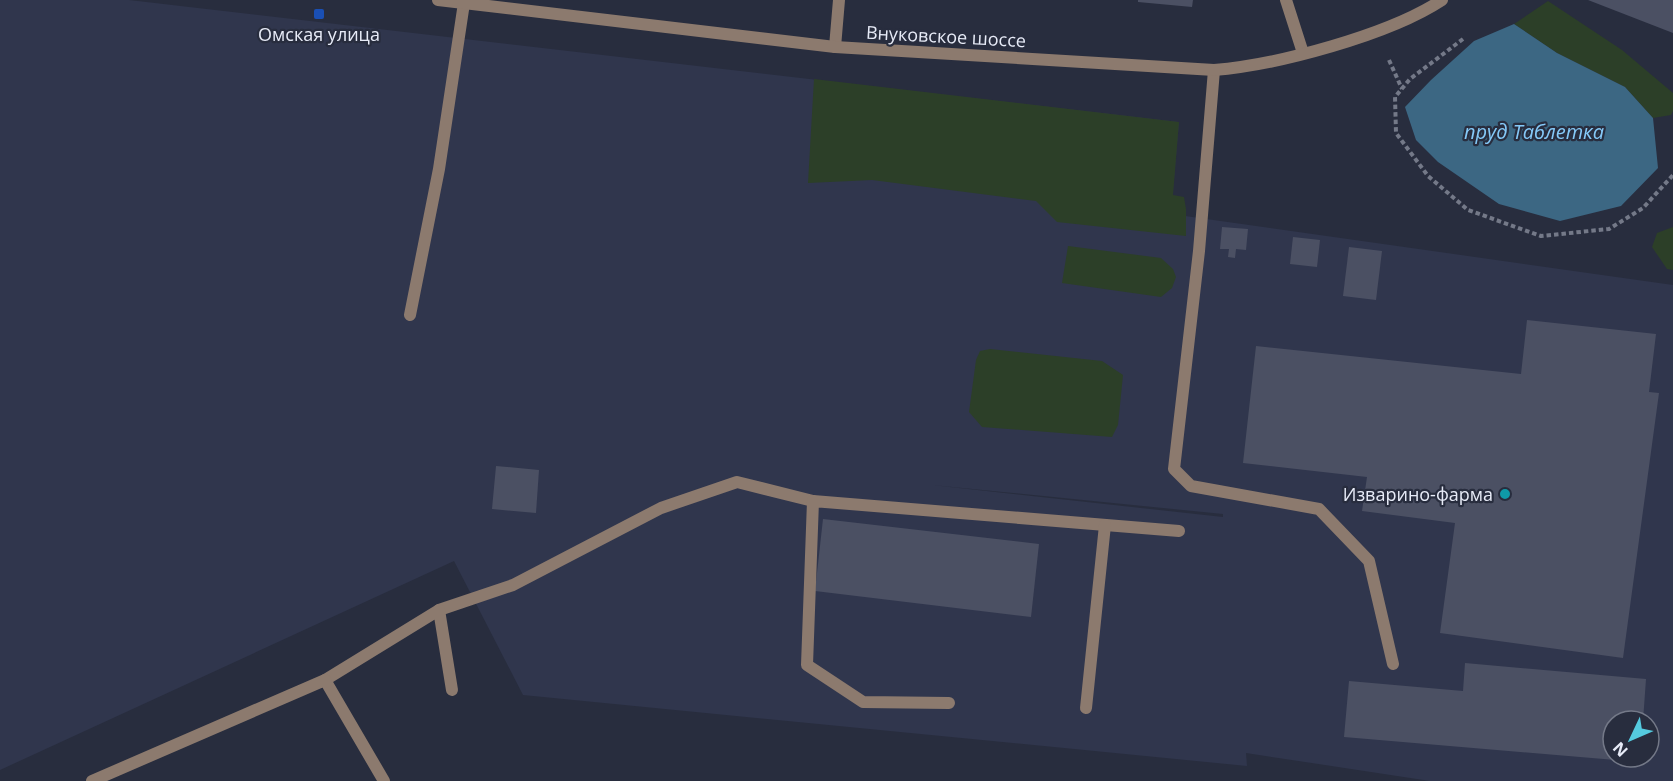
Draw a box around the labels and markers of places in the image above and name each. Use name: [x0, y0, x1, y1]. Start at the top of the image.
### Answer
marker: Омская улица: [312, 7, 326, 21]
place label: Омская улица: [258, 22, 380, 46]
place label: Изварино-фарма: [1343, 482, 1493, 506]
marker: Изварино-фарма: [1498, 487, 1512, 501]

